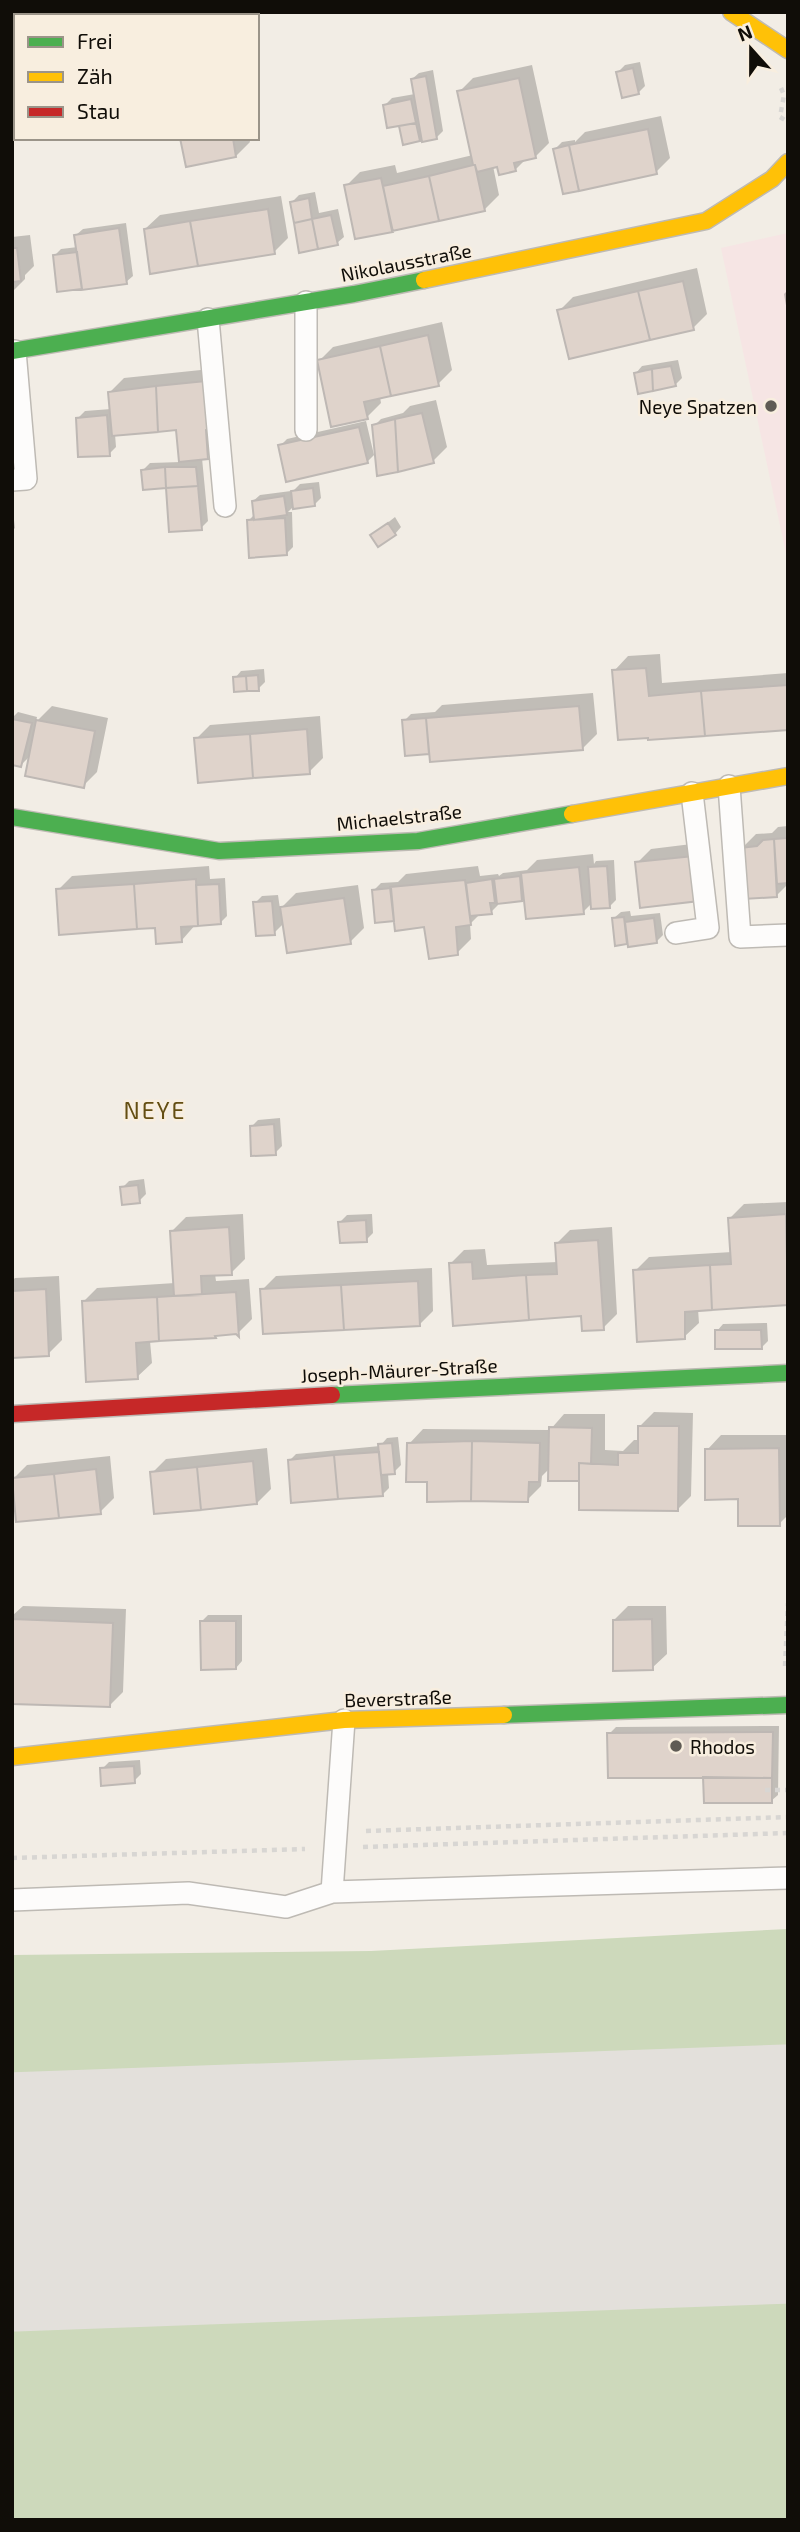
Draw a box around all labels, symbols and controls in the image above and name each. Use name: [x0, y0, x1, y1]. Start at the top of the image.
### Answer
legend: [14, 14, 259, 140]
north arrow: [716, 14, 786, 84]
text: N: [734, 19, 755, 46]
text: Frei: [77, 28, 113, 53]
text: Zäh: [77, 63, 113, 88]
text: Stau: [77, 98, 120, 123]
street label: Nikolausstraße: [339, 238, 473, 286]
place label: Neye Spatzen: [639, 395, 757, 418]
marker: Neye Spatzen: [763, 398, 779, 414]
street label: Michaelstraße: [335, 799, 463, 835]
district label: NEYE: [124, 1096, 186, 1124]
street label: Joseph-Mäurer-Straße: [300, 1353, 498, 1387]
street label: Beverstraße: [344, 1685, 452, 1711]
place label: Rhodos: [690, 1735, 755, 1758]
marker: Rhodos: [668, 1738, 684, 1754]

